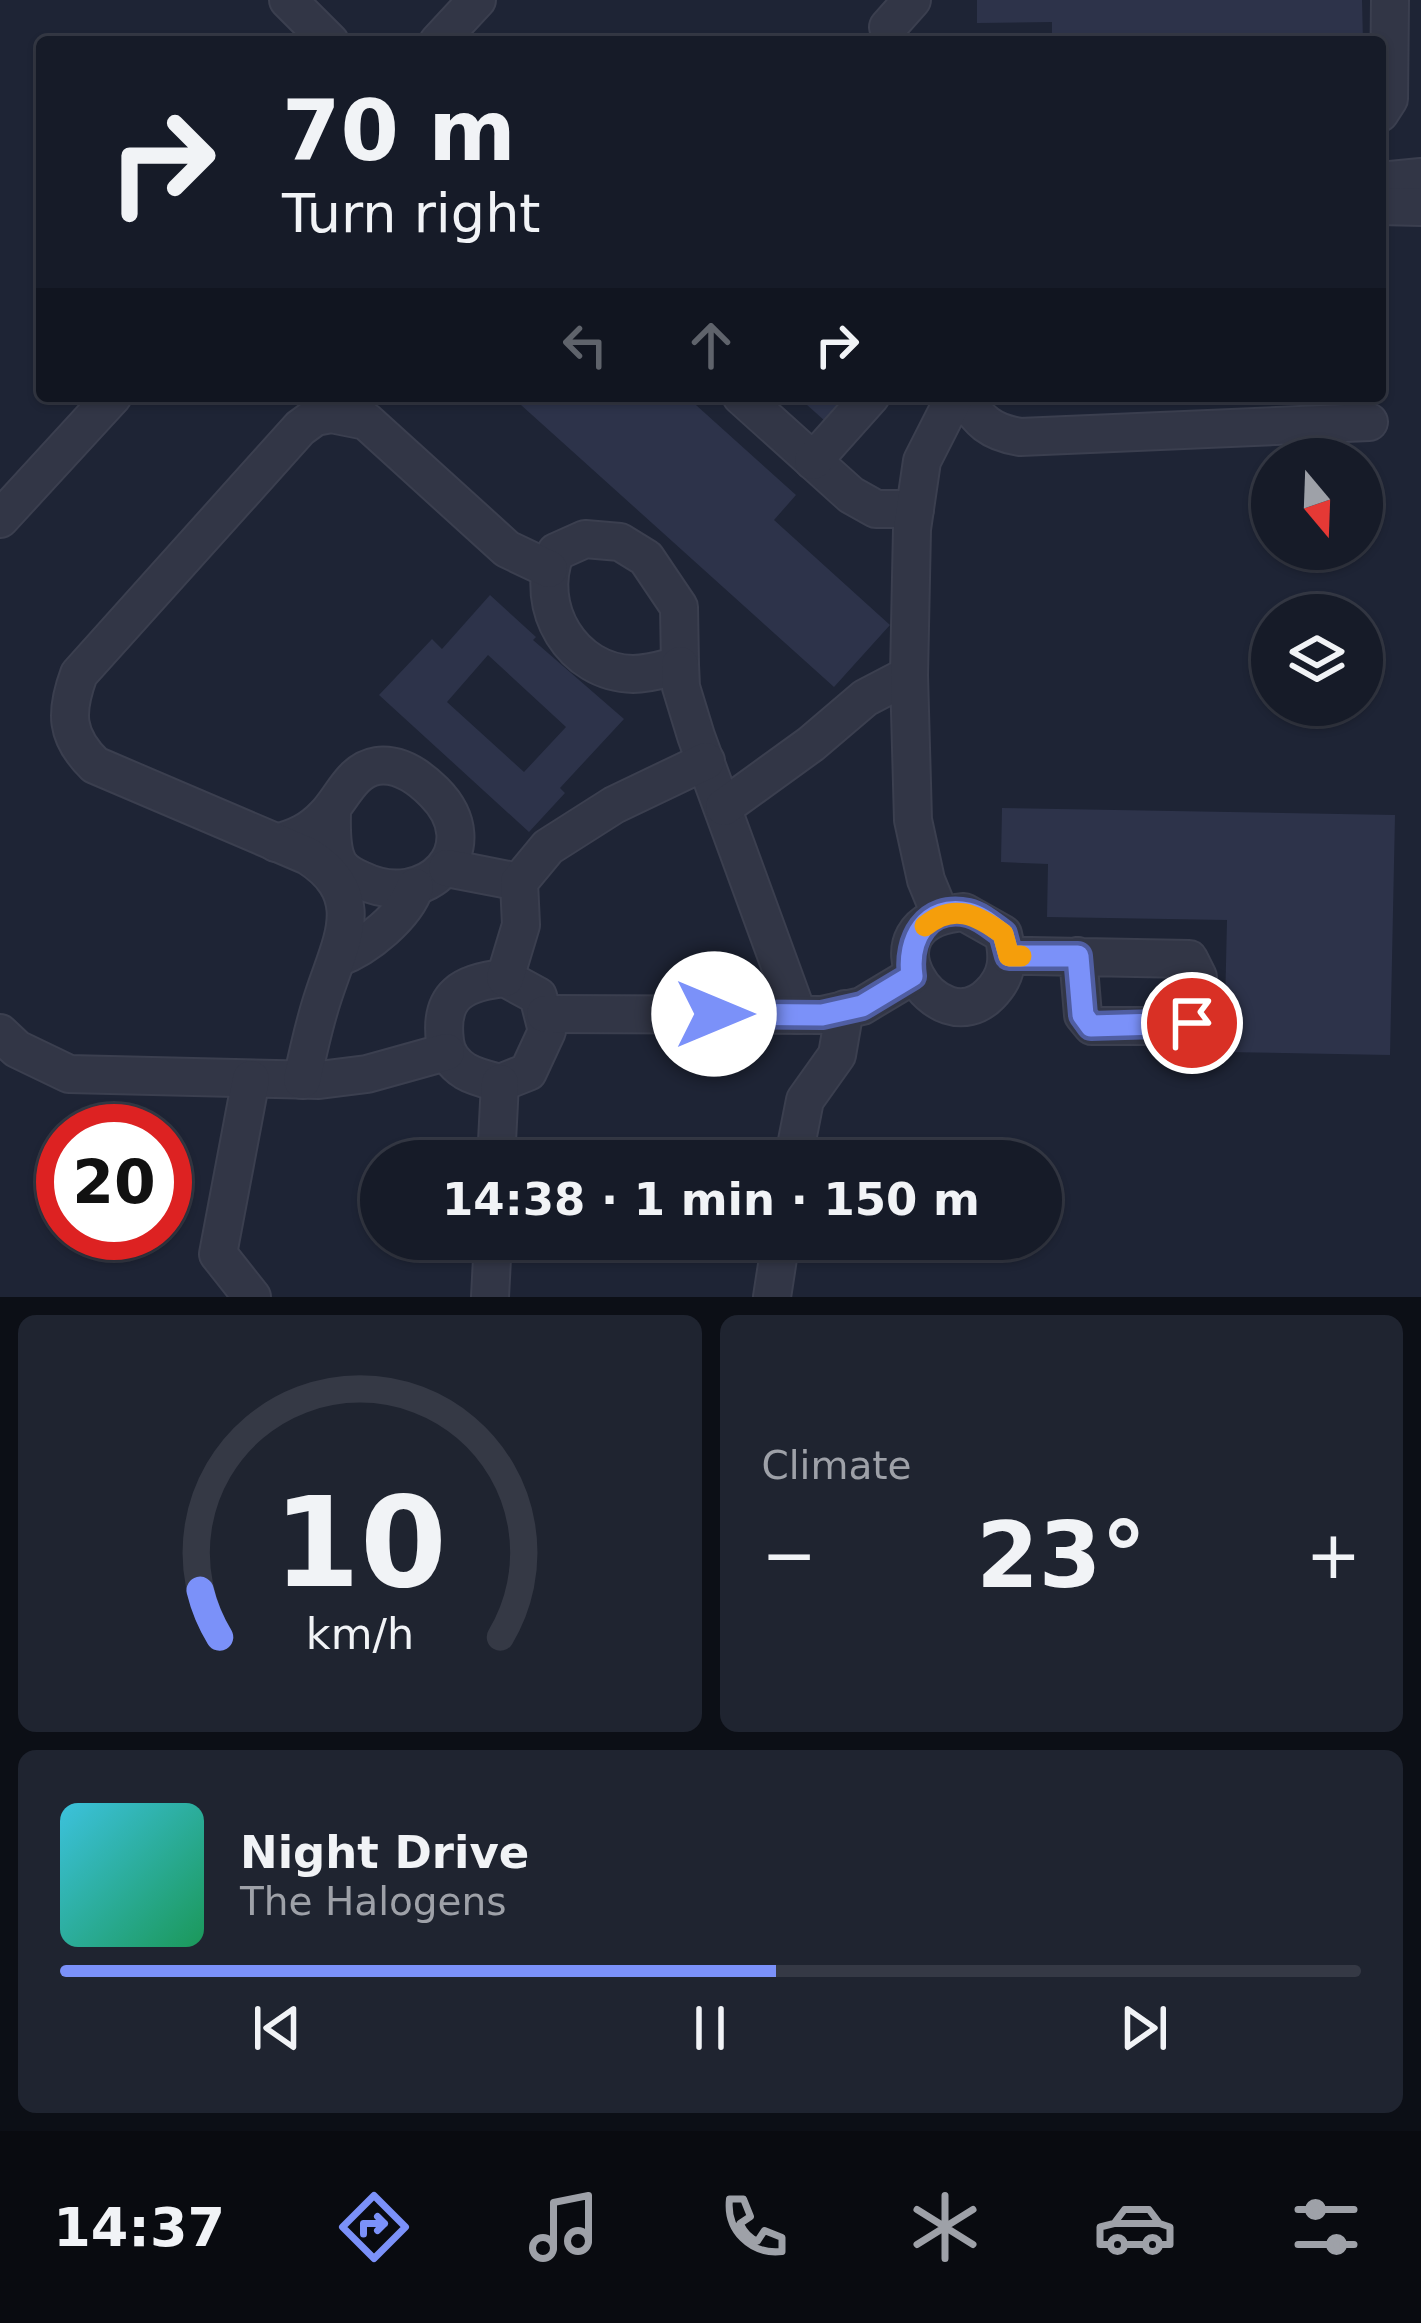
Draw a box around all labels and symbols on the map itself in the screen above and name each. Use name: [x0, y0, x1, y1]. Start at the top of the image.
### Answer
north arrow: [1251, 438, 1383, 570]
position arrow: [651, 951, 777, 1077]
pin: [1141, 972, 1243, 1074]
speed limit sign: 20: [36, 1104, 192, 1260]

